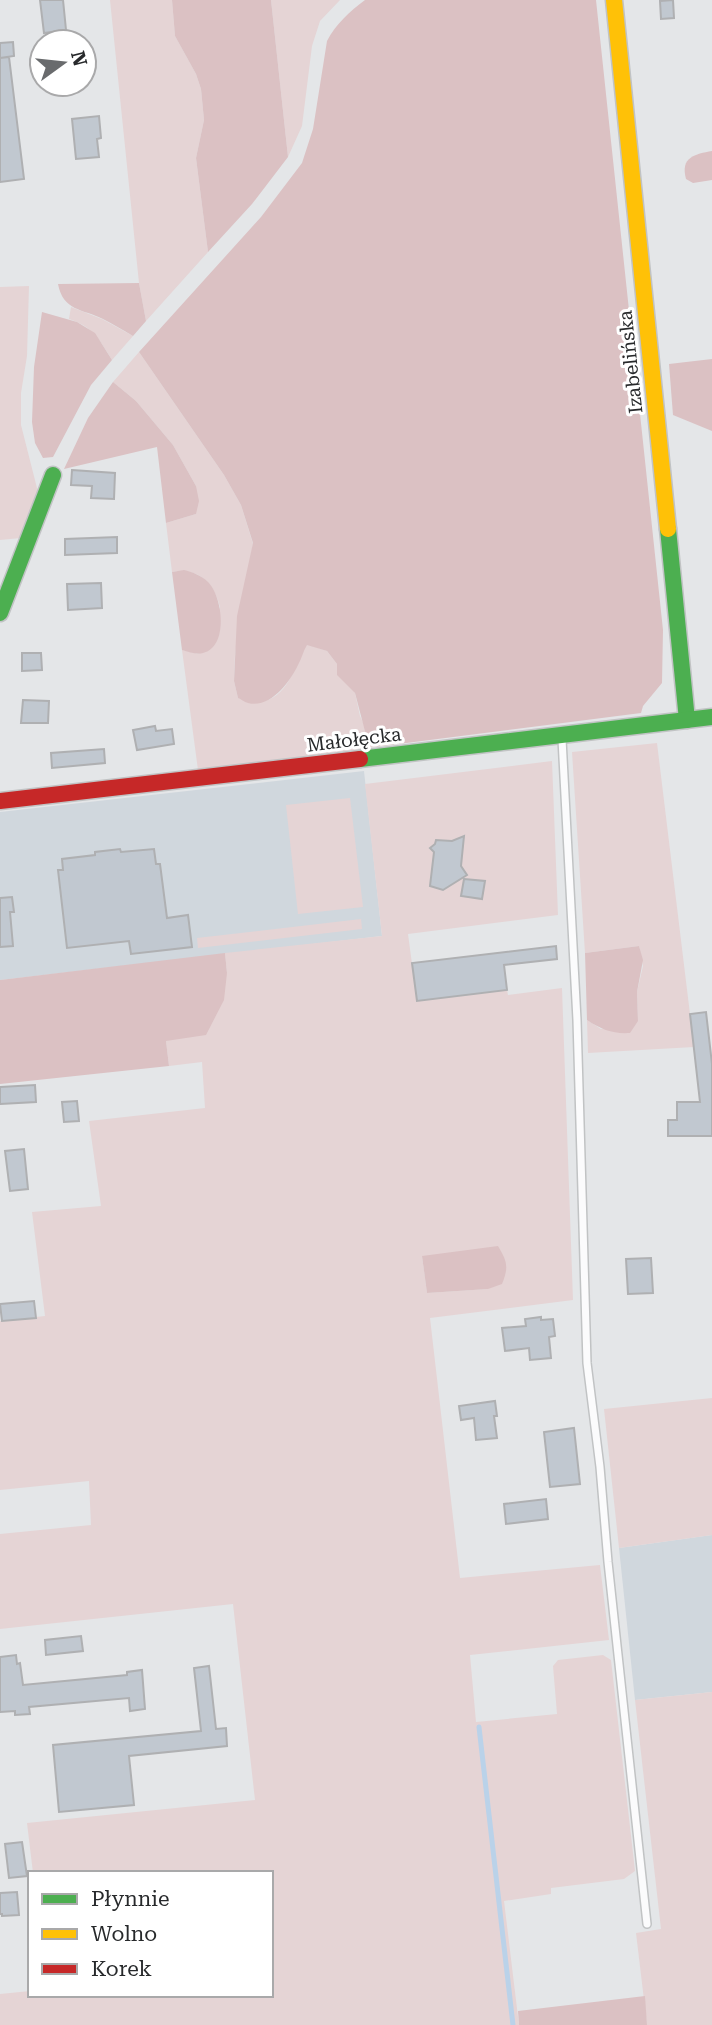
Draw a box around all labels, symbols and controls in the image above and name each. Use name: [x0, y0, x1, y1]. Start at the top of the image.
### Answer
north arrow: [28, 28, 98, 98]
text: N: [66, 49, 92, 69]
street label: Izabelińska: [614, 308, 647, 415]
street label: Małołęcka: [306, 722, 403, 757]
legend: [28, 1871, 273, 1997]
text: Płynnie: [91, 1887, 170, 1911]
text: Wolno: [91, 1922, 157, 1946]
text: Korek: [91, 1957, 152, 1981]

